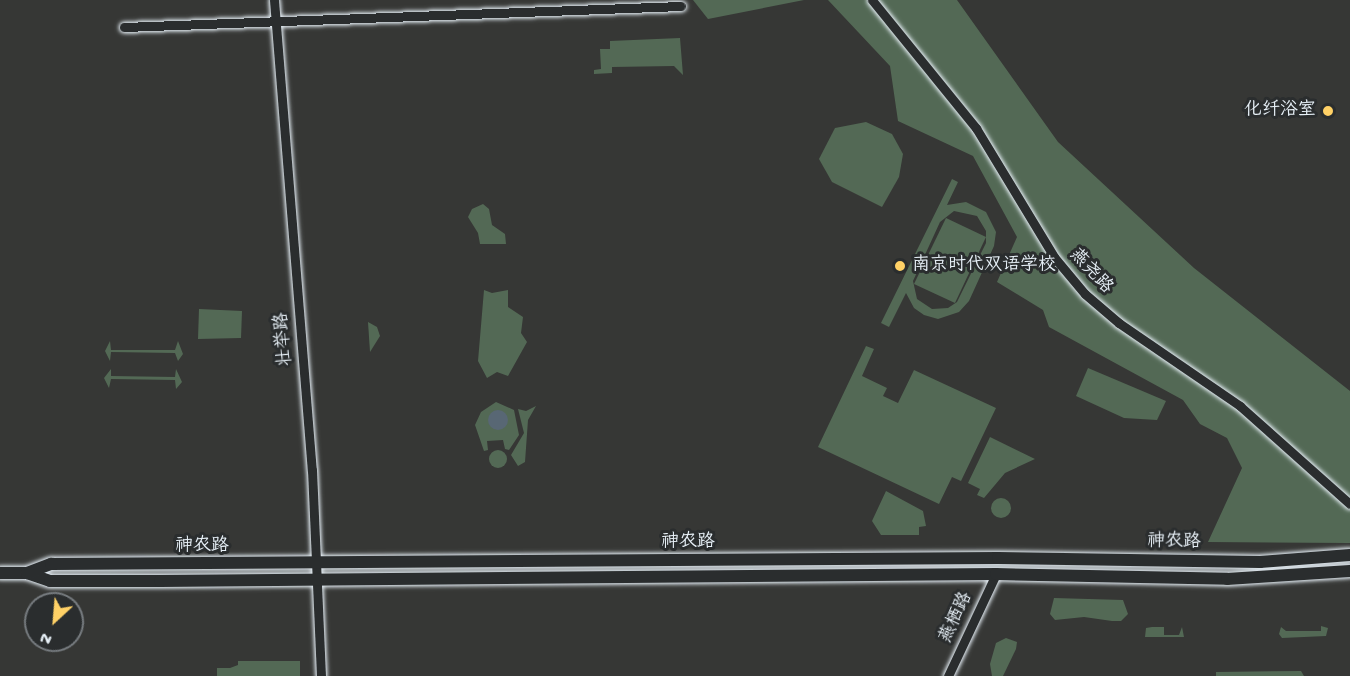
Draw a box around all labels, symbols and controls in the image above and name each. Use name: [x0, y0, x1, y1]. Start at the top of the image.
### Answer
place label: 化纤浴室: [1244, 100, 1316, 122]
marker: 化纤浴室: [1321, 104, 1335, 118]
street label: 燕尧路: [1064, 245, 1116, 299]
place label: 南京时代双语学校: [912, 255, 1056, 277]
marker: 南京时代双语学校: [893, 259, 907, 273]
street label: 壮举路: [272, 311, 298, 367]
street label: 神农路: [661, 532, 715, 554]
street label: 神农路: [1147, 532, 1201, 554]
street label: 神农路: [175, 536, 229, 558]
street label: 燕栖路: [936, 589, 978, 647]
north arrow: [24, 592, 84, 652]
text: N: [38, 626, 56, 648]

